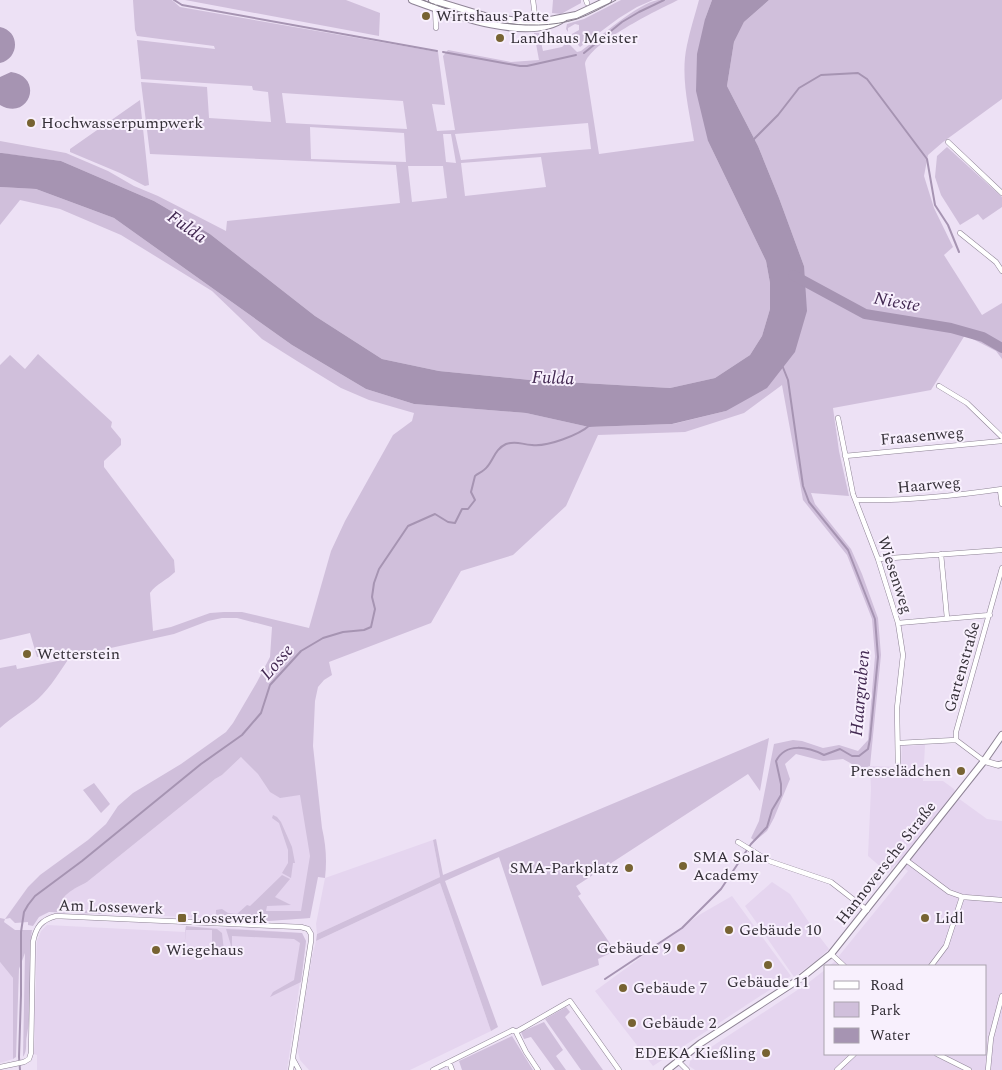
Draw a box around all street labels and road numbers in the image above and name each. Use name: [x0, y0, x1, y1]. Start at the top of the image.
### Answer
street label: Fraasenweg: [879, 420, 965, 452]
street label: Haarweg: [896, 470, 962, 500]
street label: Wiesenweg: [871, 533, 919, 617]
street label: Gartenstraße: [938, 619, 986, 715]
street label: Hannoversche Straße: [830, 796, 942, 930]
street label: Am Lossewerk: [58, 893, 164, 921]

